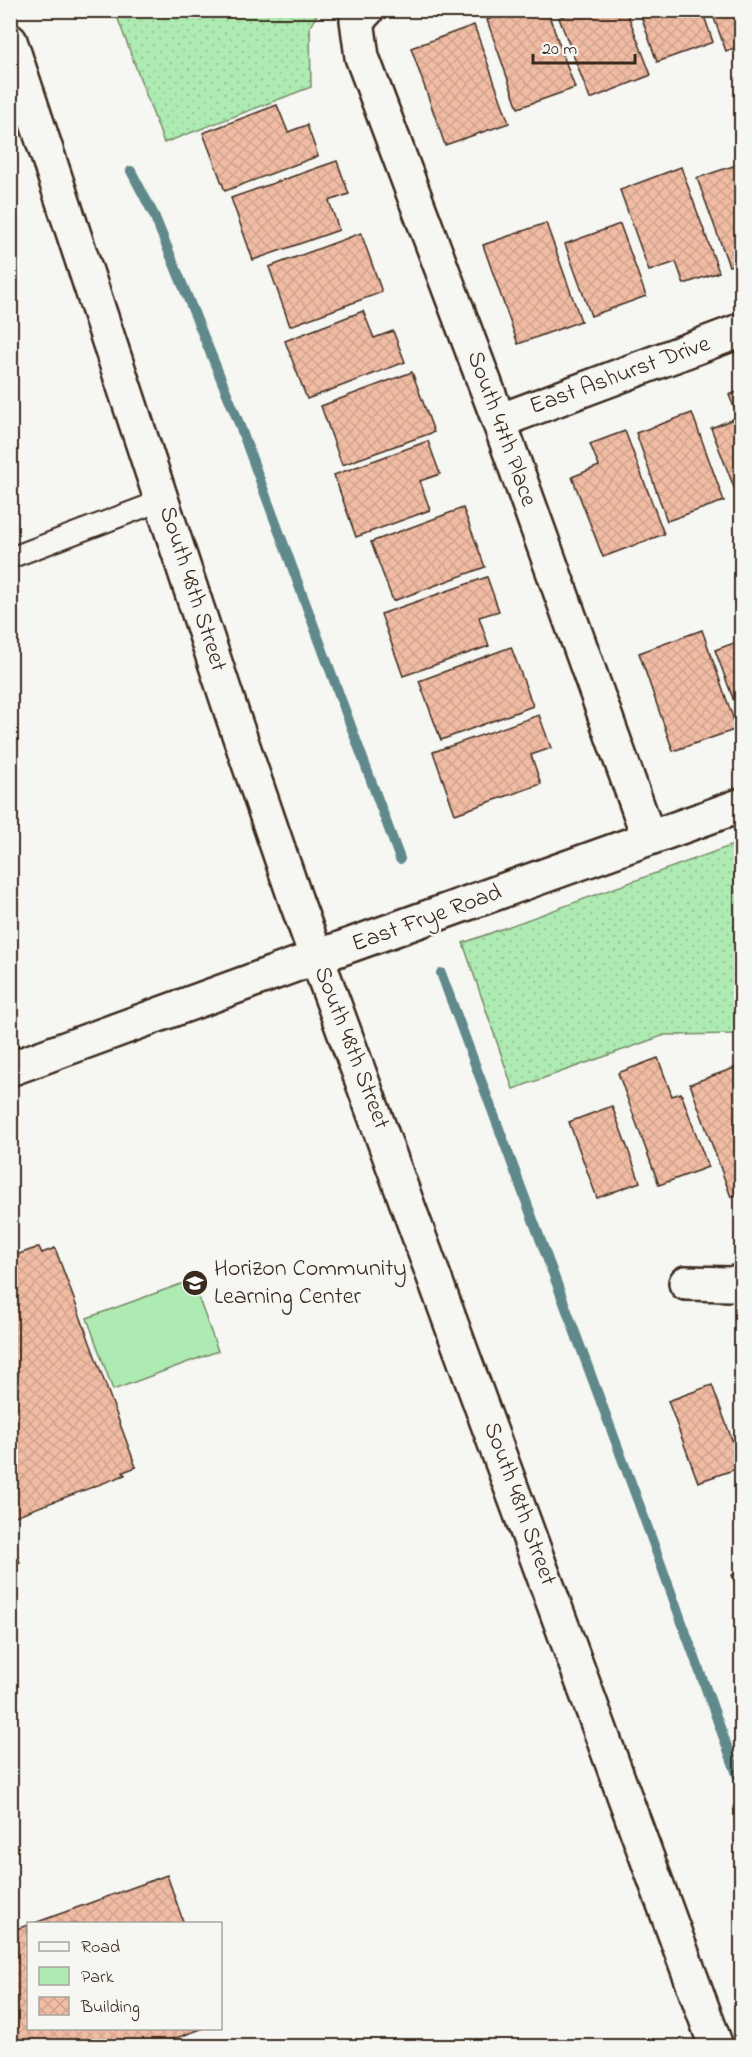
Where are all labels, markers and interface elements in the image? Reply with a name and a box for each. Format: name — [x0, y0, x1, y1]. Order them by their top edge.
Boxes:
scale bar — [533, 27, 635, 65]
text: 20 m — [542, 37, 577, 63]
street label: East Ashurst Drive — [525, 327, 715, 425]
street label: South 47th Place — [457, 346, 545, 512]
street label: South 48th Street — [149, 502, 235, 676]
street label: East Frye Road — [347, 876, 508, 963]
street label: South 48th Street — [304, 962, 398, 1134]
place label: Horizon Community Learning Center — [214, 1252, 407, 1315]
school or university icon: Horizon Community Learning Center — [180, 1268, 210, 1298]
street label: South 48th Street — [473, 1417, 565, 1591]
legend — [27, 1922, 222, 2030]
text: Road — [81, 1935, 120, 1961]
text: Park — [81, 1965, 114, 1991]
text: Building — [80, 1995, 140, 2022]

